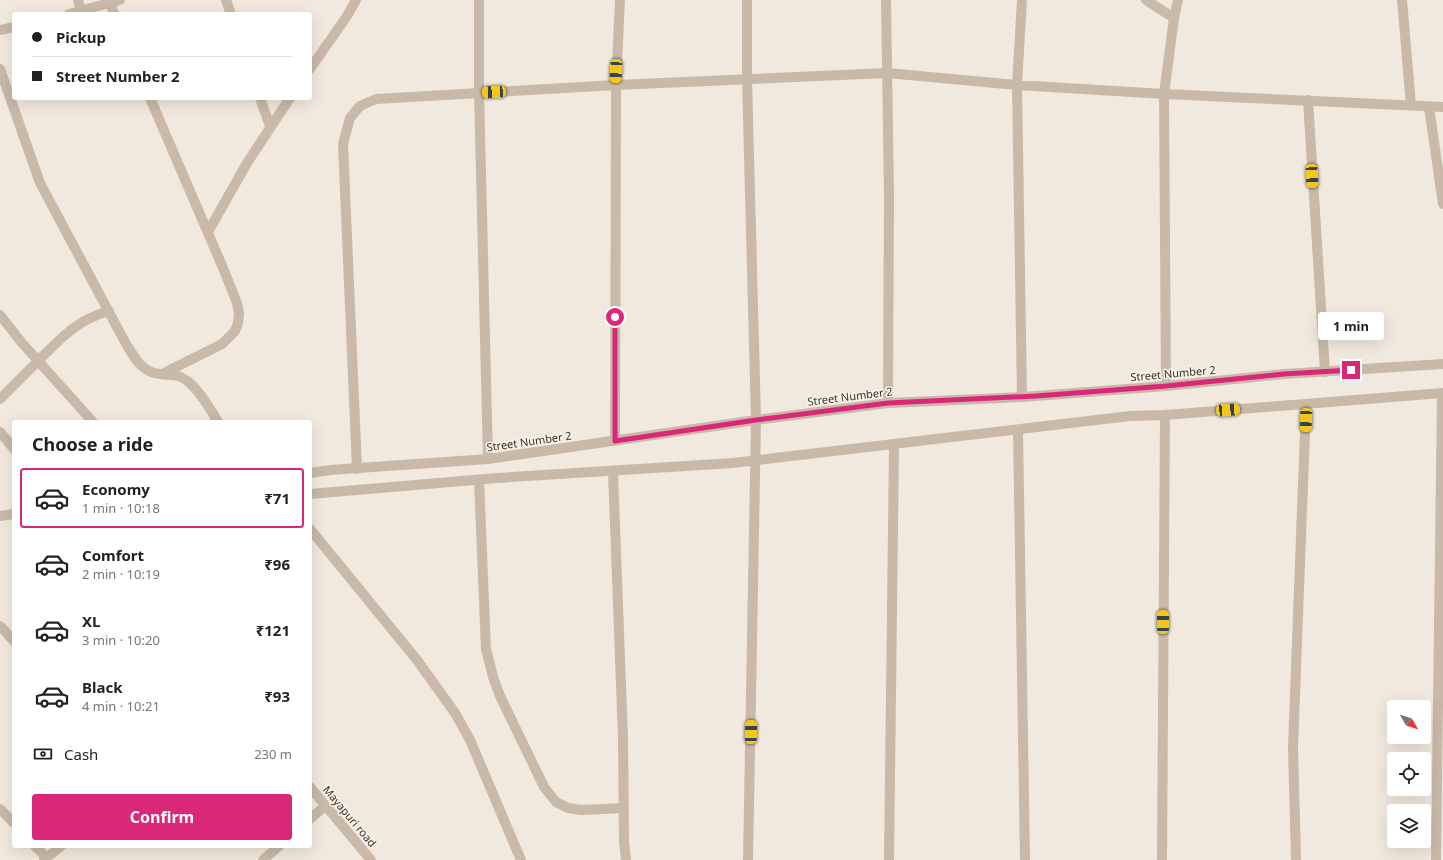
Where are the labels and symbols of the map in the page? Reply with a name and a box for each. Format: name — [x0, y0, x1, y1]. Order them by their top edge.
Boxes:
car — [609, 59, 623, 83]
car — [482, 85, 506, 99]
car — [1305, 164, 1319, 188]
route start — [606, 308, 624, 326]
callout: 1 min — [1318, 312, 1384, 340]
route end — [1342, 361, 1360, 379]
street label: Street Number 2 — [1130, 362, 1216, 384]
street label: Street Number 2 — [807, 383, 893, 409]
car — [1216, 403, 1240, 417]
car — [1300, 408, 1312, 432]
street label: Street Number 2 — [486, 428, 572, 454]
car — [1157, 610, 1169, 634]
north arrow — [1387, 700, 1431, 744]
car — [745, 720, 757, 744]
street label: Mayapuri road — [320, 782, 380, 850]

